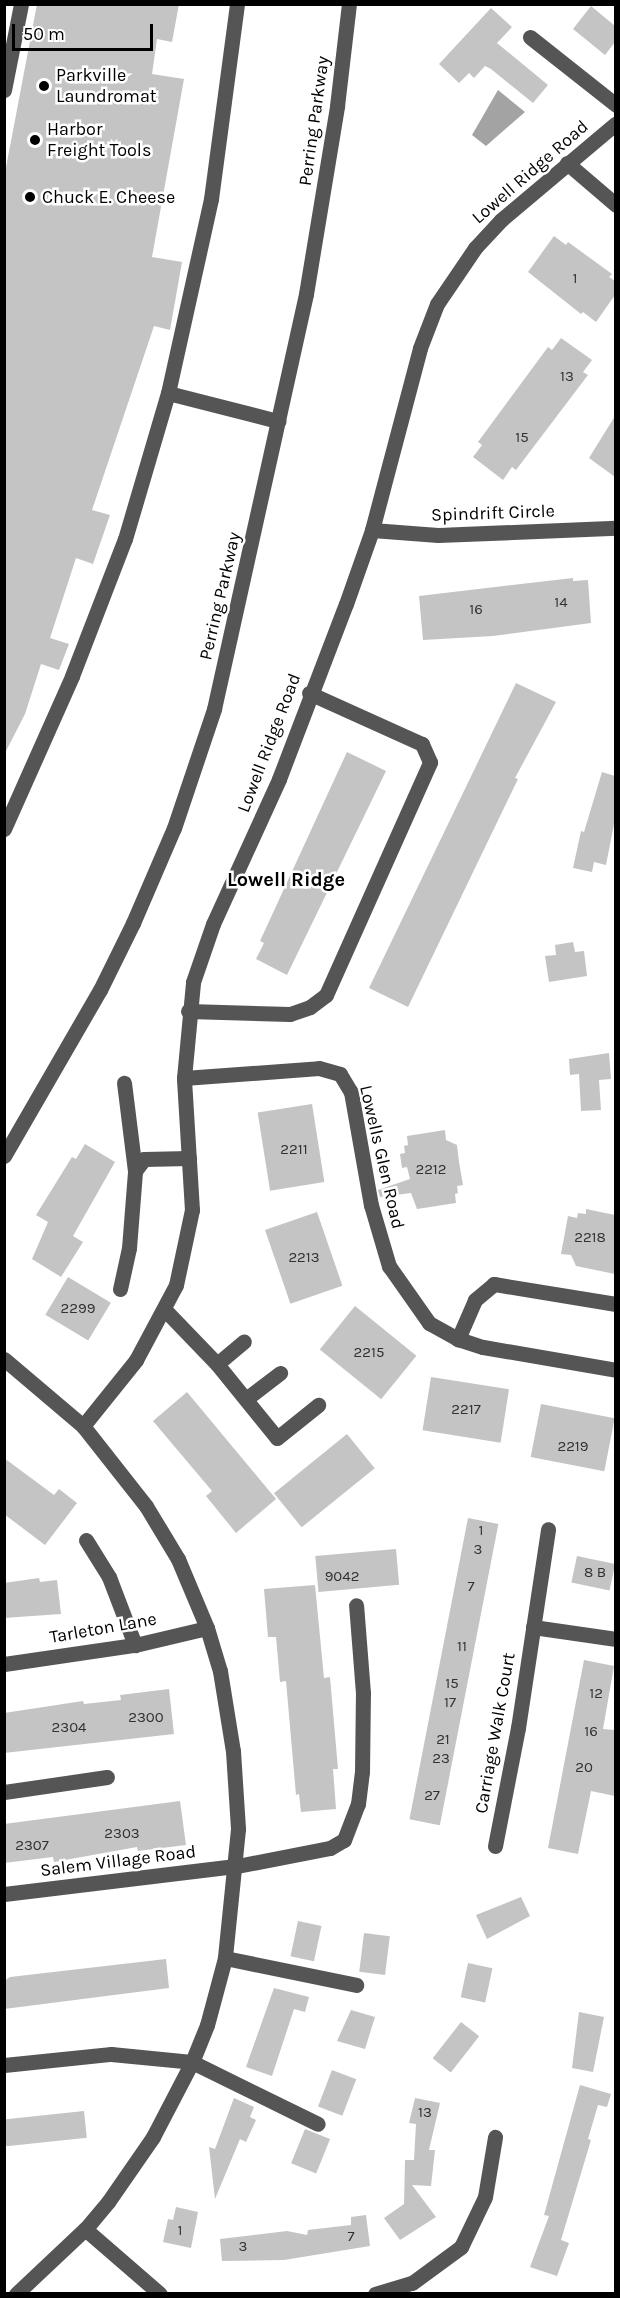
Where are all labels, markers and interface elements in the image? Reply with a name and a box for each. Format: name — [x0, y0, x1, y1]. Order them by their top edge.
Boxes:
scale bar — [15, 12, 156, 50]
text: 50 m — [23, 23, 65, 45]
street label: Perring Parkway — [294, 55, 334, 187]
place label: Parkville Laundromat — [56, 65, 157, 107]
marker: Parkville Laundromat — [37, 79, 51, 93]
street label: Lowell Ridge Road — [467, 116, 593, 228]
place label: Harbor Freight Tools — [47, 119, 151, 162]
marker: Harbor Freight Tools — [28, 133, 42, 147]
place label: Chuck E. Cheese — [42, 186, 175, 208]
marker: Chuck E. Cheese — [23, 190, 37, 204]
house number: 1 — [573, 270, 577, 288]
house number: 13 — [560, 368, 574, 386]
house number: 15 — [515, 429, 529, 447]
street label: Spindrift Circle — [431, 500, 555, 526]
street label: Perring Parkway — [195, 530, 245, 662]
house number: 14 — [554, 594, 568, 612]
house number: 16 — [469, 601, 483, 619]
street label: Lowell Ridge Road — [233, 670, 305, 816]
district label: Lowell Ridge — [227, 867, 345, 891]
street label: Lowells Glen Road — [355, 1083, 409, 1231]
house number: 2211 — [280, 1141, 308, 1159]
house number: 2212 — [415, 1161, 447, 1179]
house number: 2218 — [574, 1229, 606, 1247]
house number: 2213 — [288, 1249, 320, 1267]
house number: 2299 — [61, 1300, 95, 1318]
house number: 2215 — [354, 1344, 384, 1362]
house number: 2217 — [451, 1401, 481, 1419]
house number: 2219 — [557, 1438, 589, 1456]
house number: 1 — [479, 1522, 483, 1540]
house number: 3 — [474, 1541, 482, 1559]
house number: 8 B — [584, 1564, 606, 1582]
house number: 9042 — [325, 1568, 359, 1586]
house number: 7 — [467, 1578, 475, 1596]
street label: Tarleton Lane — [48, 1608, 158, 1648]
house number: 11 — [457, 1638, 467, 1656]
street label: Carriage Walk Court — [470, 1651, 520, 1815]
house number: 15 — [445, 1675, 459, 1693]
house number: 12 — [589, 1685, 603, 1703]
house number: 17 — [444, 1694, 456, 1712]
house number: 2300 — [128, 1709, 164, 1727]
house number: 2304 — [52, 1719, 86, 1737]
house number: 16 — [584, 1723, 598, 1741]
house number: 21 — [436, 1731, 450, 1749]
house number: 23 — [432, 1750, 450, 1768]
house number: 20 — [575, 1759, 593, 1777]
house number: 27 — [424, 1787, 440, 1805]
house number: 2303 — [104, 1825, 140, 1843]
house number: 2307 — [15, 1837, 49, 1855]
street label: Salem Village Road — [39, 1841, 197, 1881]
house number: 13 — [418, 2104, 432, 2122]
house number: 1 — [178, 2222, 182, 2240]
house number: 7 — [347, 2228, 355, 2246]
house number: 3 — [239, 2238, 247, 2256]

